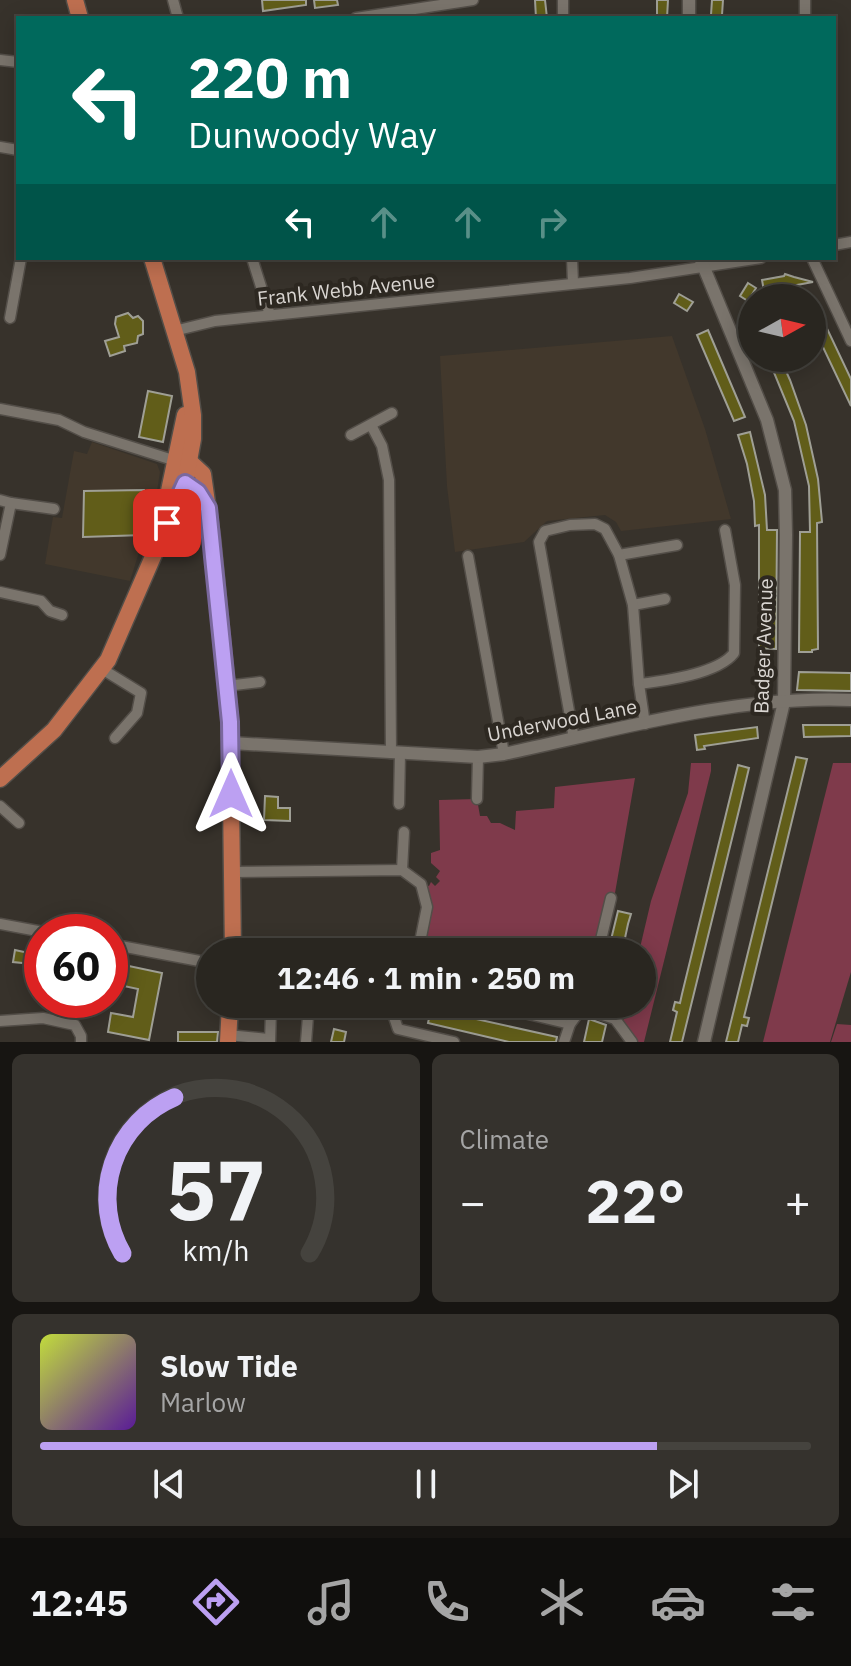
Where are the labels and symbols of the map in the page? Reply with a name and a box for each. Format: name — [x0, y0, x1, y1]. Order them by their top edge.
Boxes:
street label: Frank Webb Avenue — [256, 266, 436, 312]
north arrow — [738, 284, 826, 372]
pin — [133, 489, 201, 557]
street label: Badger Avenue — [747, 578, 779, 714]
street label: Underwood Lane — [485, 692, 639, 748]
position arrow — [189, 752, 273, 836]
speed limit sign: 60 — [24, 914, 128, 1018]

